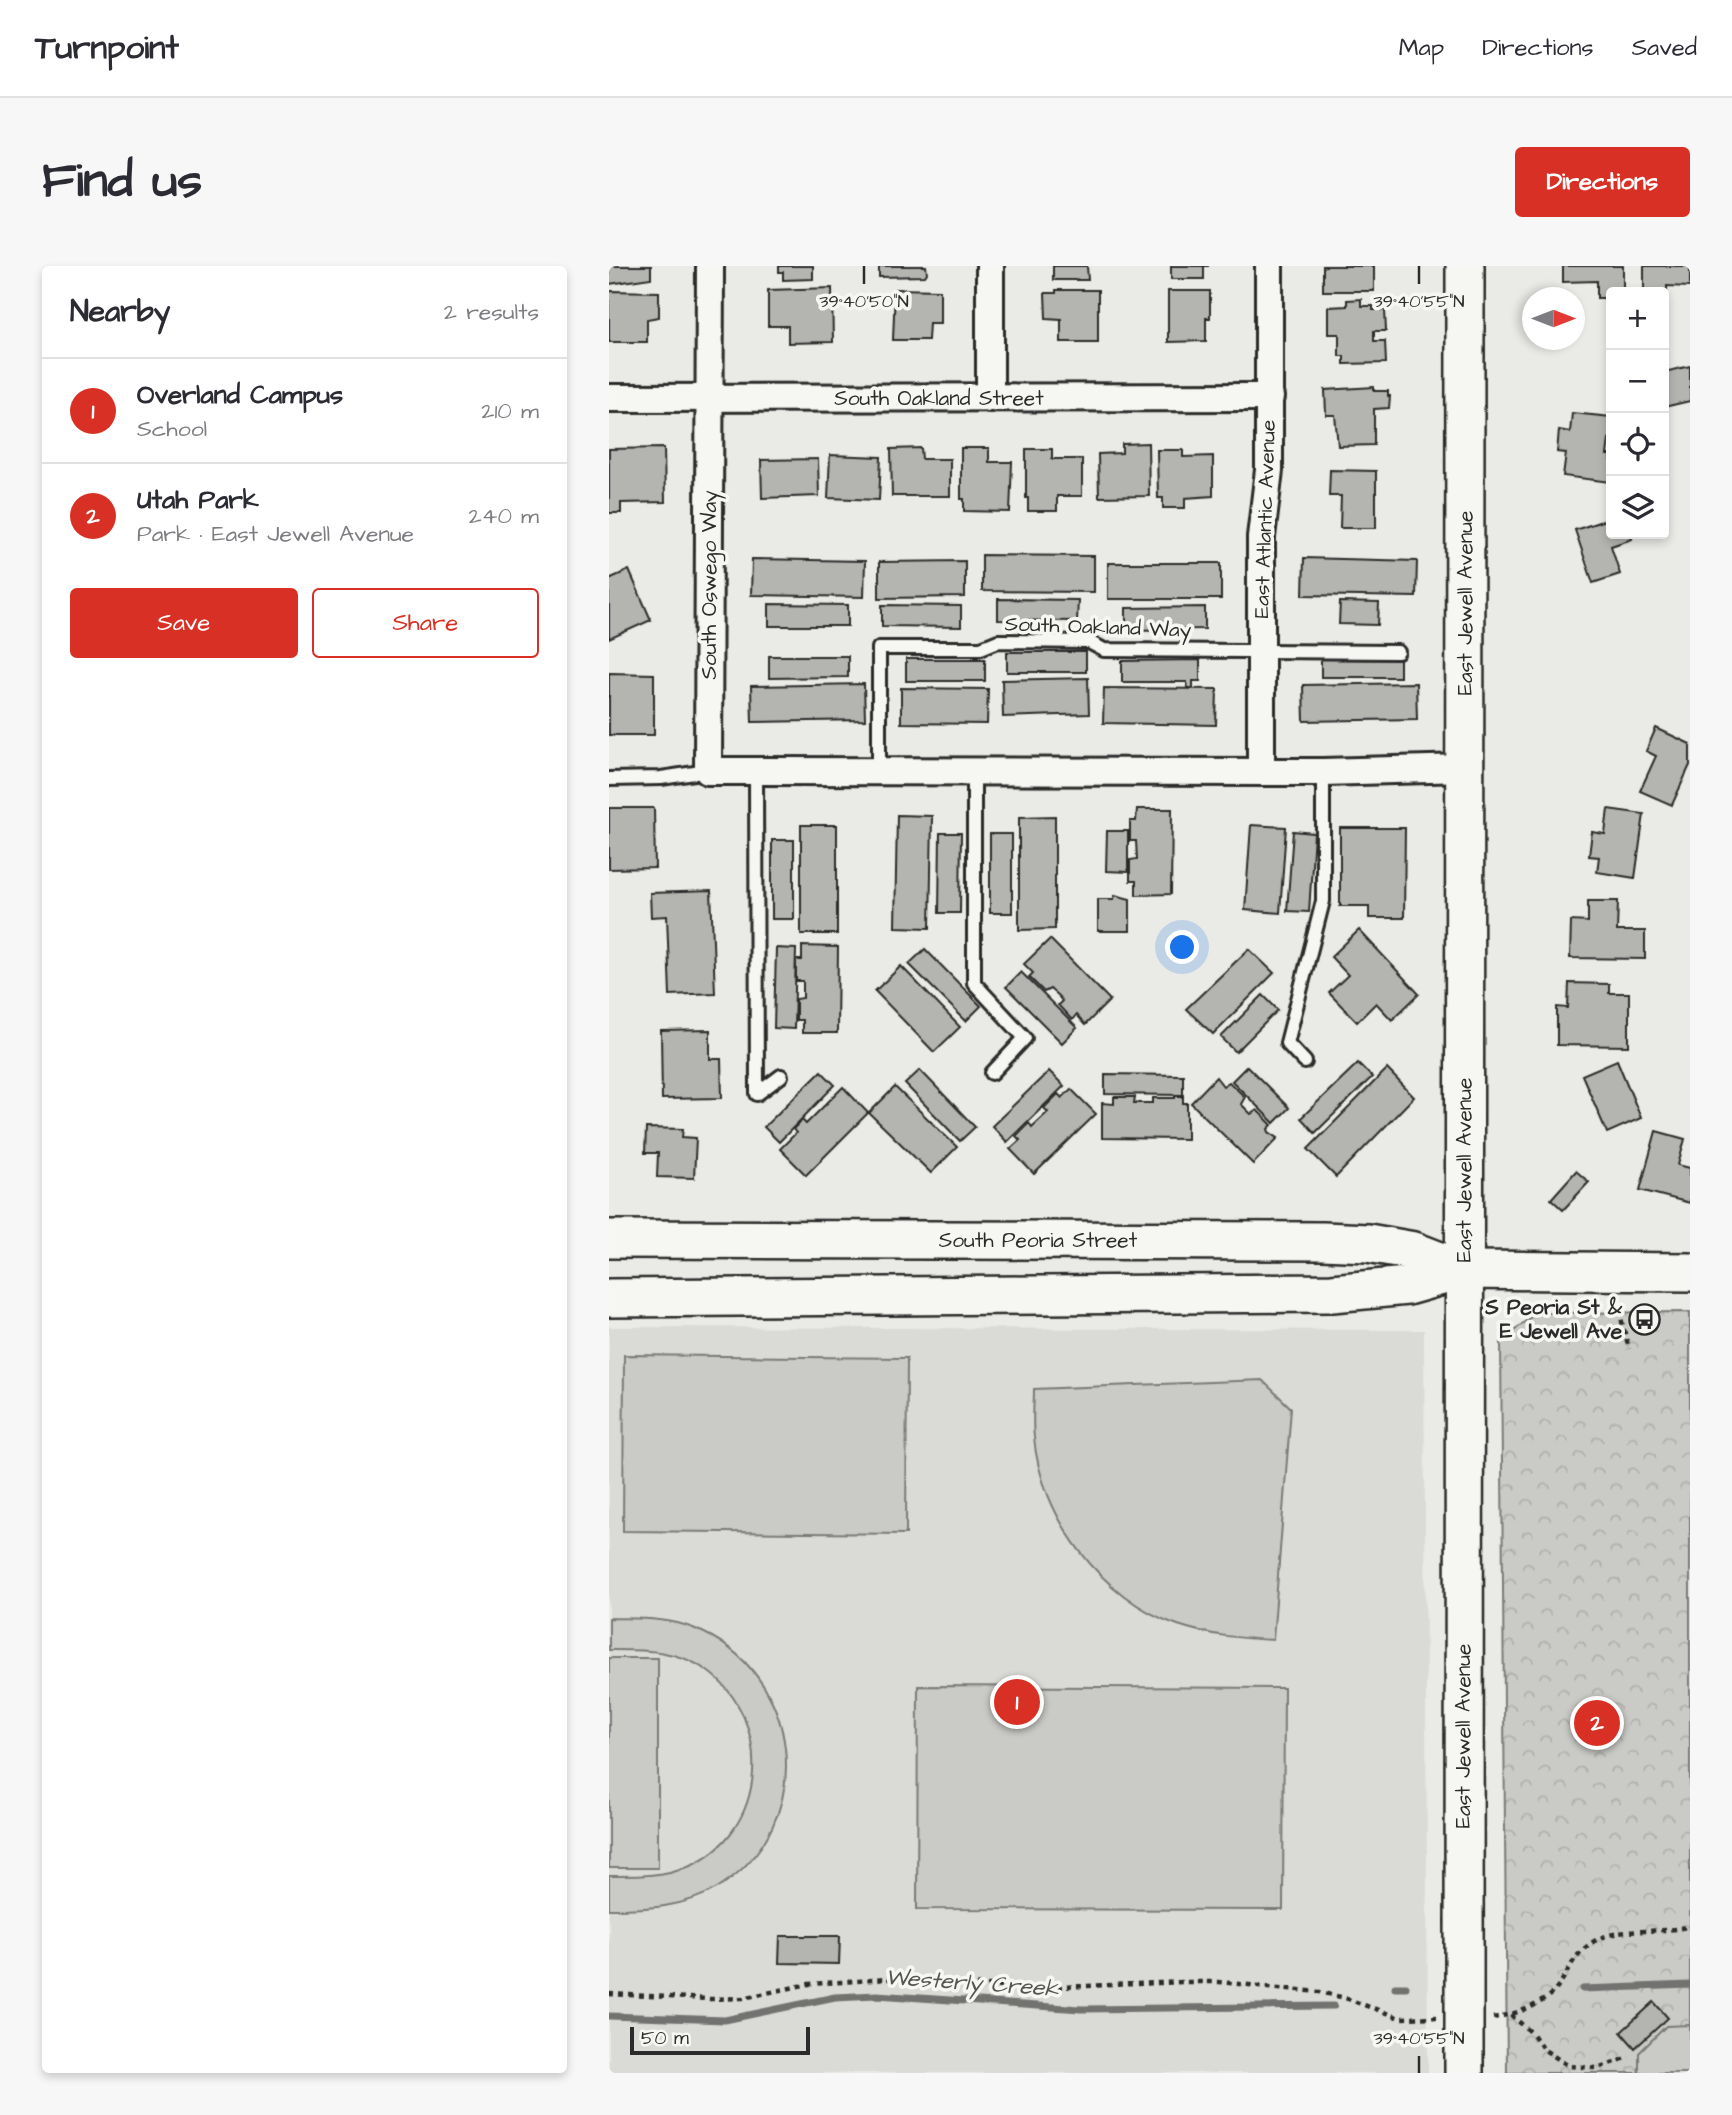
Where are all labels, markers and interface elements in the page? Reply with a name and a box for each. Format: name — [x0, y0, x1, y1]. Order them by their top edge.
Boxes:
text: Turnpoint — [35, 25, 179, 71]
text: Map — [1399, 31, 1444, 65]
text: Directions — [1482, 31, 1594, 65]
text: Saved — [1632, 31, 1697, 65]
button: Directions — [1515, 147, 1690, 217]
text: Find us — [42, 148, 202, 216]
north arrow — [1522, 287, 1585, 350]
map controls — [1606, 287, 1669, 539]
button: + — [1606, 287, 1669, 350]
text: 39°40'50"N — [819, 289, 909, 314]
text: 39°40'55"N — [1374, 289, 1464, 314]
text: Nearby — [70, 291, 170, 333]
text: 2 results — [444, 296, 539, 328]
button: − — [1606, 350, 1669, 413]
text: Overland Campus — [137, 377, 343, 413]
street label: South Oakland Street — [834, 384, 1044, 413]
text: 1 — [92, 395, 94, 427]
text: 210 m — [481, 395, 539, 427]
text: School — [137, 413, 207, 445]
button: locate — [1606, 413, 1669, 476]
street label: East Atlantic Avenue — [1247, 419, 1283, 619]
button: layers — [1606, 476, 1669, 539]
text: Utah Park — [137, 482, 259, 518]
street label: South Oswego Way — [695, 490, 726, 680]
text: 2 — [86, 500, 100, 532]
text: 240 m — [469, 500, 539, 532]
street label: East Jewell Avenue — [1451, 511, 1480, 695]
text: Park · East Jewell Avenue — [137, 518, 414, 550]
button: Save — [70, 588, 298, 658]
button: Share — [312, 588, 539, 658]
street label: South Oakland Way — [1004, 609, 1192, 647]
your location — [1165, 930, 1199, 964]
street label: East Jewell Avenue — [1450, 1078, 1479, 1262]
street label: South Peoria Street — [939, 1226, 1138, 1255]
place label: S Peoria St & E Jewell Ave — [1484, 1293, 1623, 1346]
bus stop icon: S Peoria St & E Jewell Ave — [1628, 1302, 1662, 1336]
street label: East Jewell Avenue — [1449, 1644, 1478, 1828]
pin: 1 — [994, 1676, 1040, 1728]
pin: 2 — [1574, 1697, 1620, 1749]
water label: Westerly Creek — [884, 1961, 1061, 2006]
scale bar — [630, 2024, 810, 2056]
text: 50 m — [641, 2025, 689, 2052]
text: 39°40'55"N — [1374, 2026, 1464, 2051]

